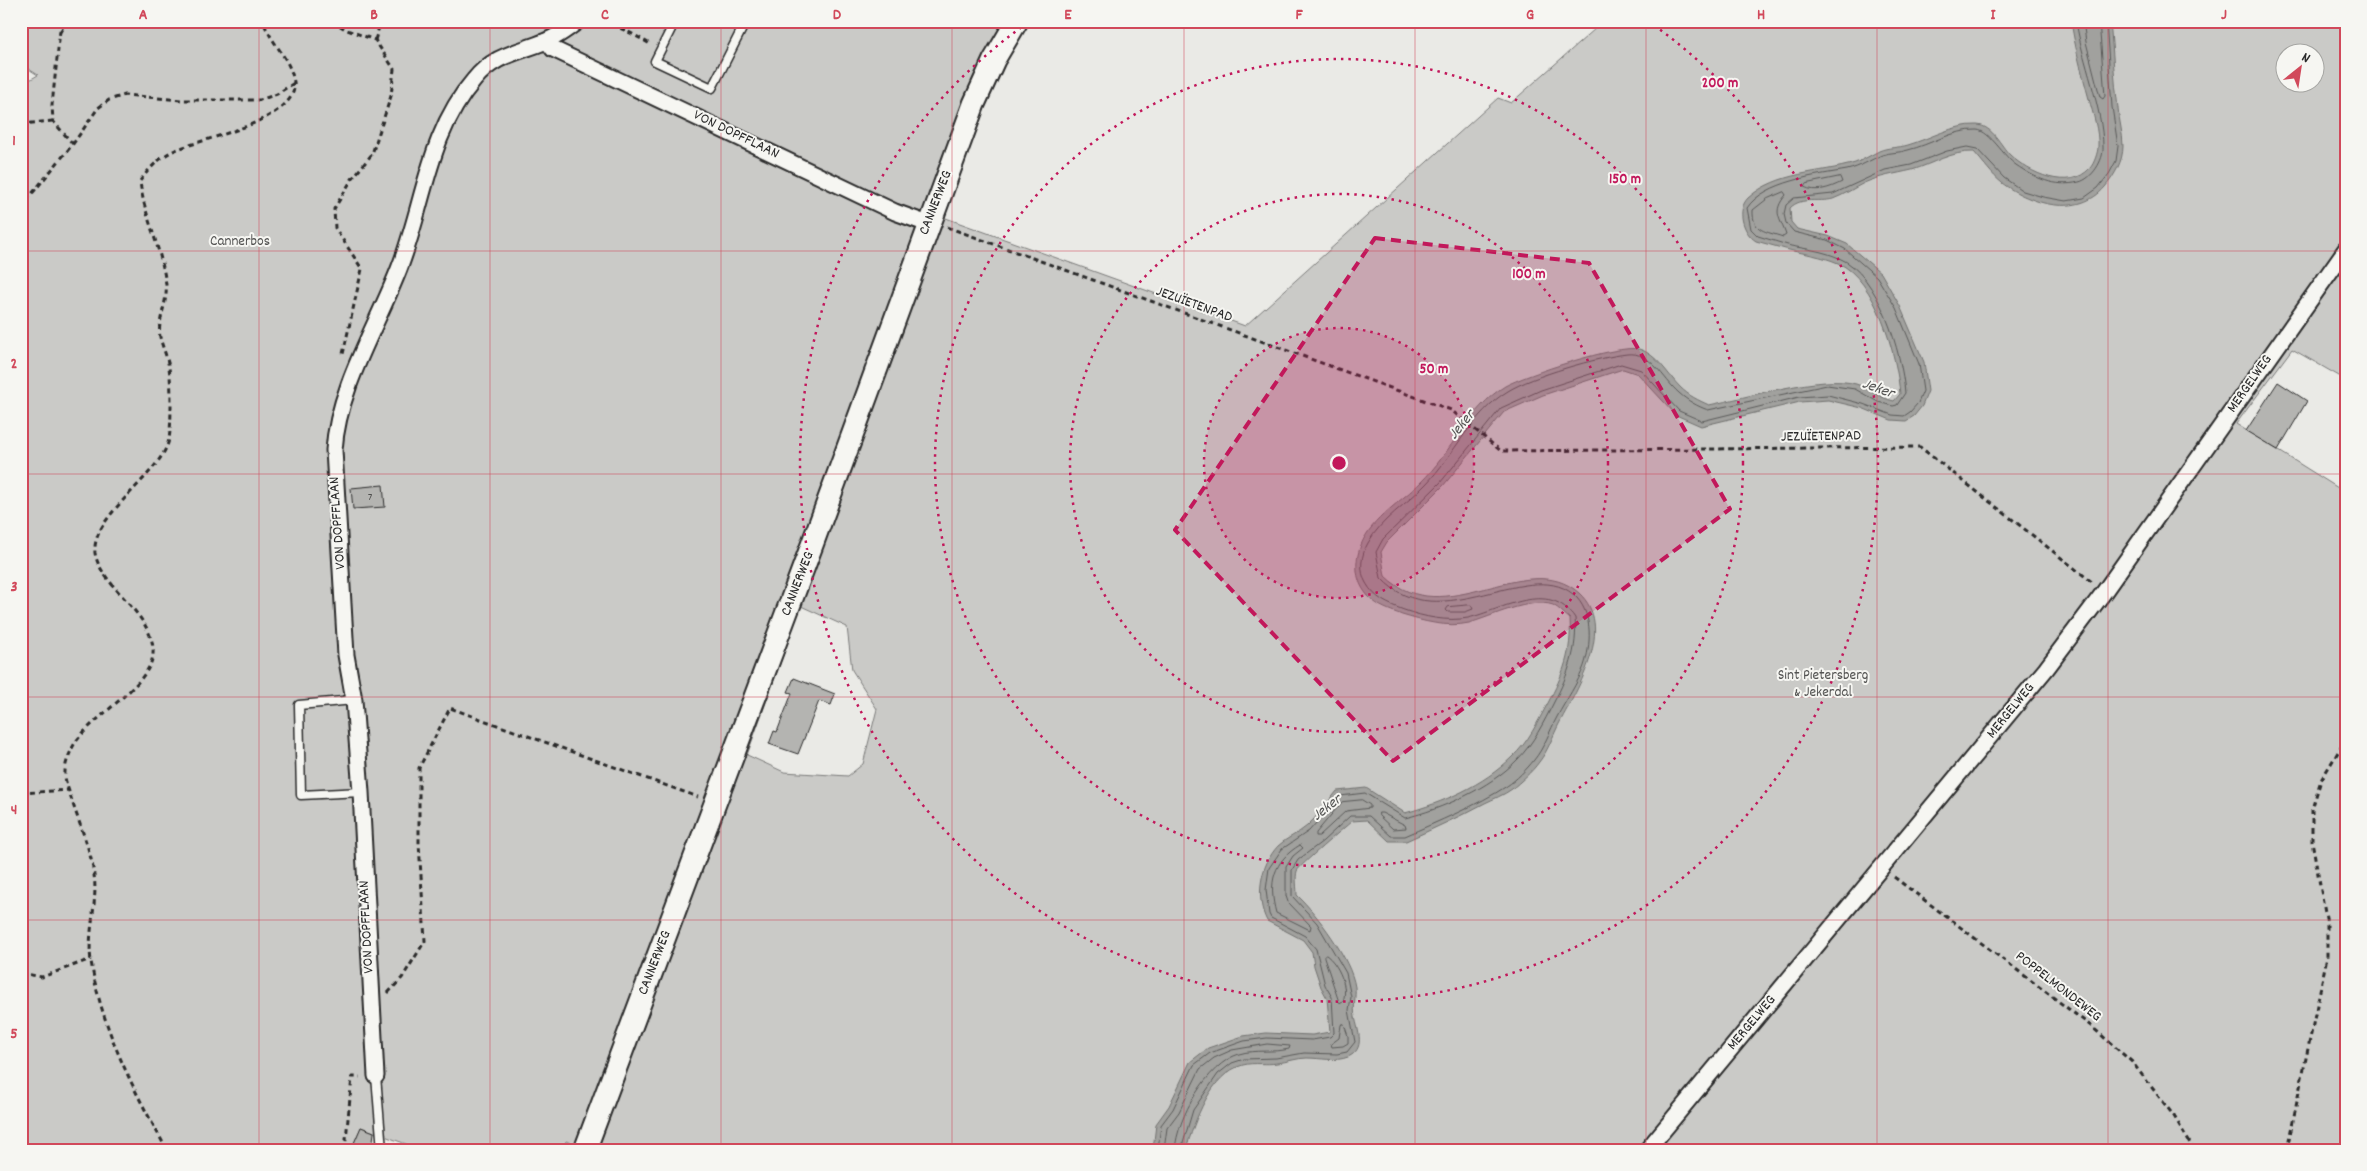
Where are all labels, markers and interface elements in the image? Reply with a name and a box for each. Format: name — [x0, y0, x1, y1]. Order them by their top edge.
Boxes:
text: A — [139, 4, 148, 27]
text: B — [370, 4, 378, 27]
text: C — [601, 4, 609, 27]
text: D — [833, 4, 842, 27]
text: E — [1064, 4, 1072, 27]
text: F — [1295, 4, 1303, 27]
text: G — [1526, 4, 1534, 27]
text: H — [1757, 4, 1765, 27]
text: I — [1991, 4, 1997, 27]
text: J — [2221, 4, 2227, 27]
north arrow — [2274, 42, 2324, 92]
text: N — [2298, 48, 2314, 69]
text: 200 m — [1702, 73, 1738, 95]
street label: VON DOPFFLAAN — [689, 105, 783, 165]
text: 1 — [12, 130, 16, 153]
street label: CANNERWEG — [914, 168, 958, 238]
text: 150 m — [1609, 169, 1641, 191]
park label: Cannerbos — [210, 231, 270, 253]
text: 100 m — [1512, 264, 1546, 286]
street label: JEZUÏETENPAD — [1153, 281, 1236, 329]
street label: MERGELWEG — [2222, 350, 2278, 418]
text: 2 — [11, 353, 18, 376]
text: 50 m — [1420, 359, 1448, 381]
water label: Jeker — [1859, 373, 1899, 406]
water label: Jeker — [1443, 404, 1482, 445]
street label: JEZUÏETENPAD — [1781, 425, 1861, 449]
centre of rings — [1330, 454, 1348, 472]
street label: VON DOPFFLAAN — [324, 476, 352, 570]
house number: 7 — [368, 489, 373, 506]
street label: CANNERWEG — [776, 549, 820, 619]
text: 3 — [10, 576, 18, 599]
park label: Sint Pietersberg & Jekerdal — [1778, 665, 1868, 704]
street label: MERGELWEG — [1982, 678, 2040, 744]
water label: Jeker — [1307, 788, 1348, 827]
text: 4 — [11, 799, 17, 822]
street label: VON DOPFFLAAN — [354, 880, 380, 974]
street label: CANNERWEG — [633, 928, 677, 998]
street label: POPPELMONDEWEG — [2010, 946, 2106, 1028]
street label: MERGELWEG — [1722, 990, 1782, 1056]
text: 5 — [10, 1023, 18, 1046]

